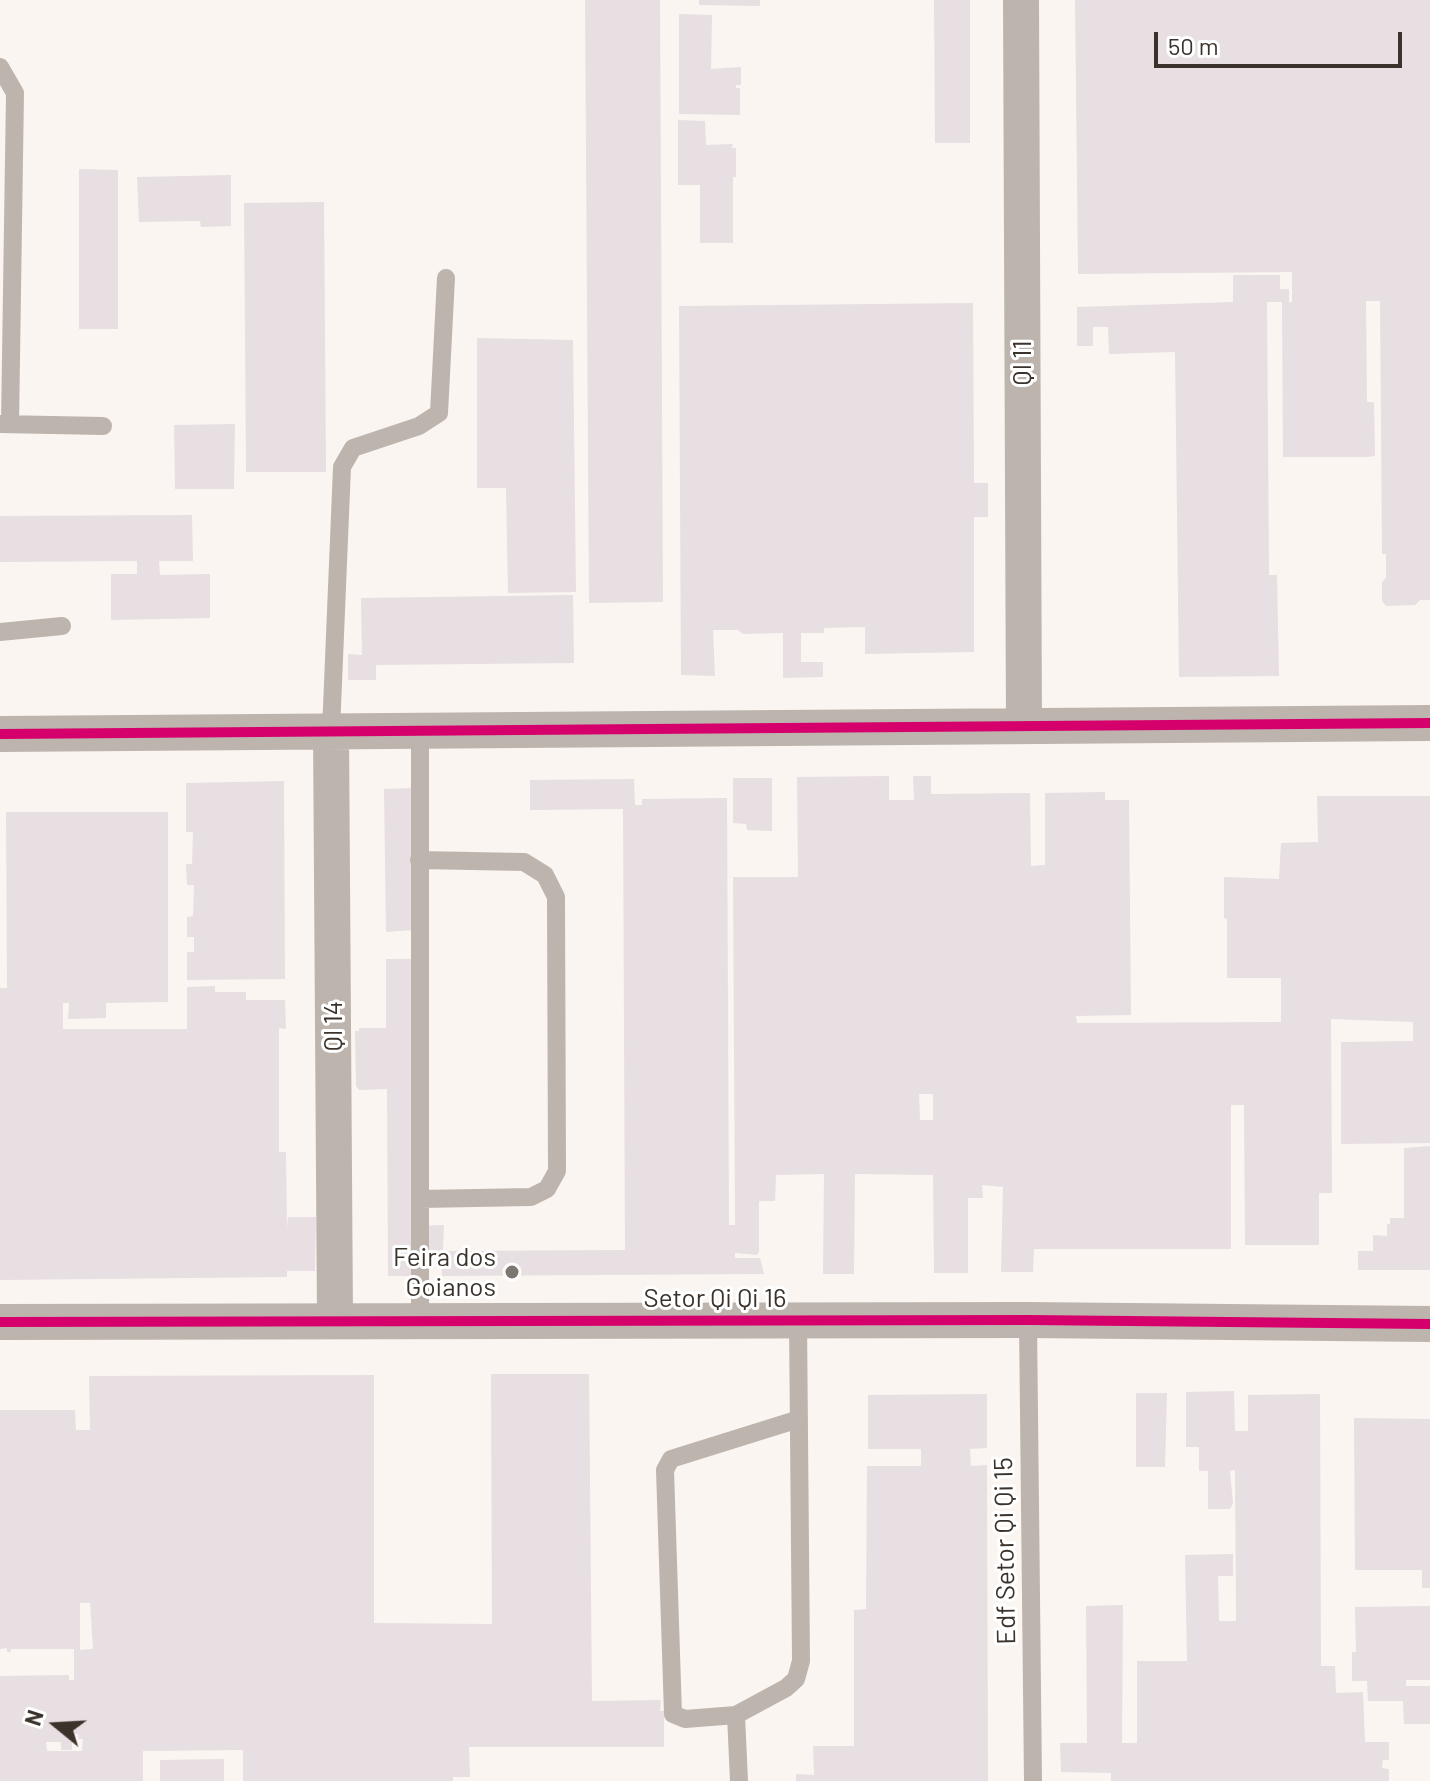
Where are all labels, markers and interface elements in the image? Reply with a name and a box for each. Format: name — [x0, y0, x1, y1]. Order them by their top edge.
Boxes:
scale bar — [1158, 16, 1406, 66]
text: 50 m — [1168, 31, 1219, 60]
street label: QI 11 — [1006, 340, 1038, 386]
street label: QI 14 — [317, 1001, 349, 1051]
place label: Feira dos Goianos — [393, 1241, 496, 1302]
marker: Feira dos Goianos — [503, 1263, 521, 1281]
street label: Setor Qi Qi 16 — [644, 1282, 786, 1314]
street label: Edf Setor Qi Qi 15 — [988, 1457, 1022, 1645]
north arrow — [16, 1685, 96, 1765]
text: N — [19, 1707, 48, 1729]

